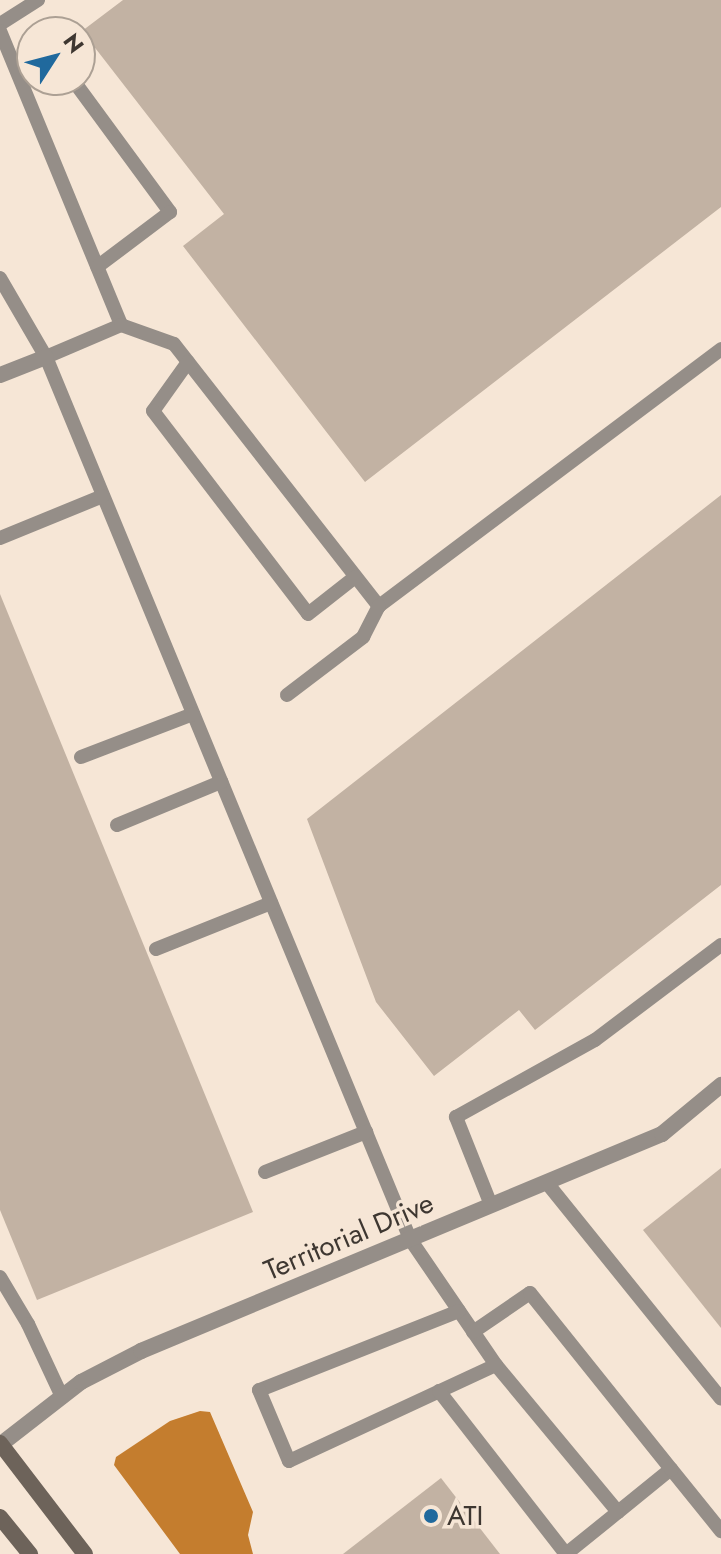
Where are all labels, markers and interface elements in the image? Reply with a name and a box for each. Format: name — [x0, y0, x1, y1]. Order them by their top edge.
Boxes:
north arrow — [16, 16, 96, 96]
text: N — [56, 27, 92, 60]
street label: Territorial Drive — [259, 1186, 439, 1288]
place label: ATI — [447, 1499, 483, 1533]
marker: ATI — [422, 1507, 440, 1525]

